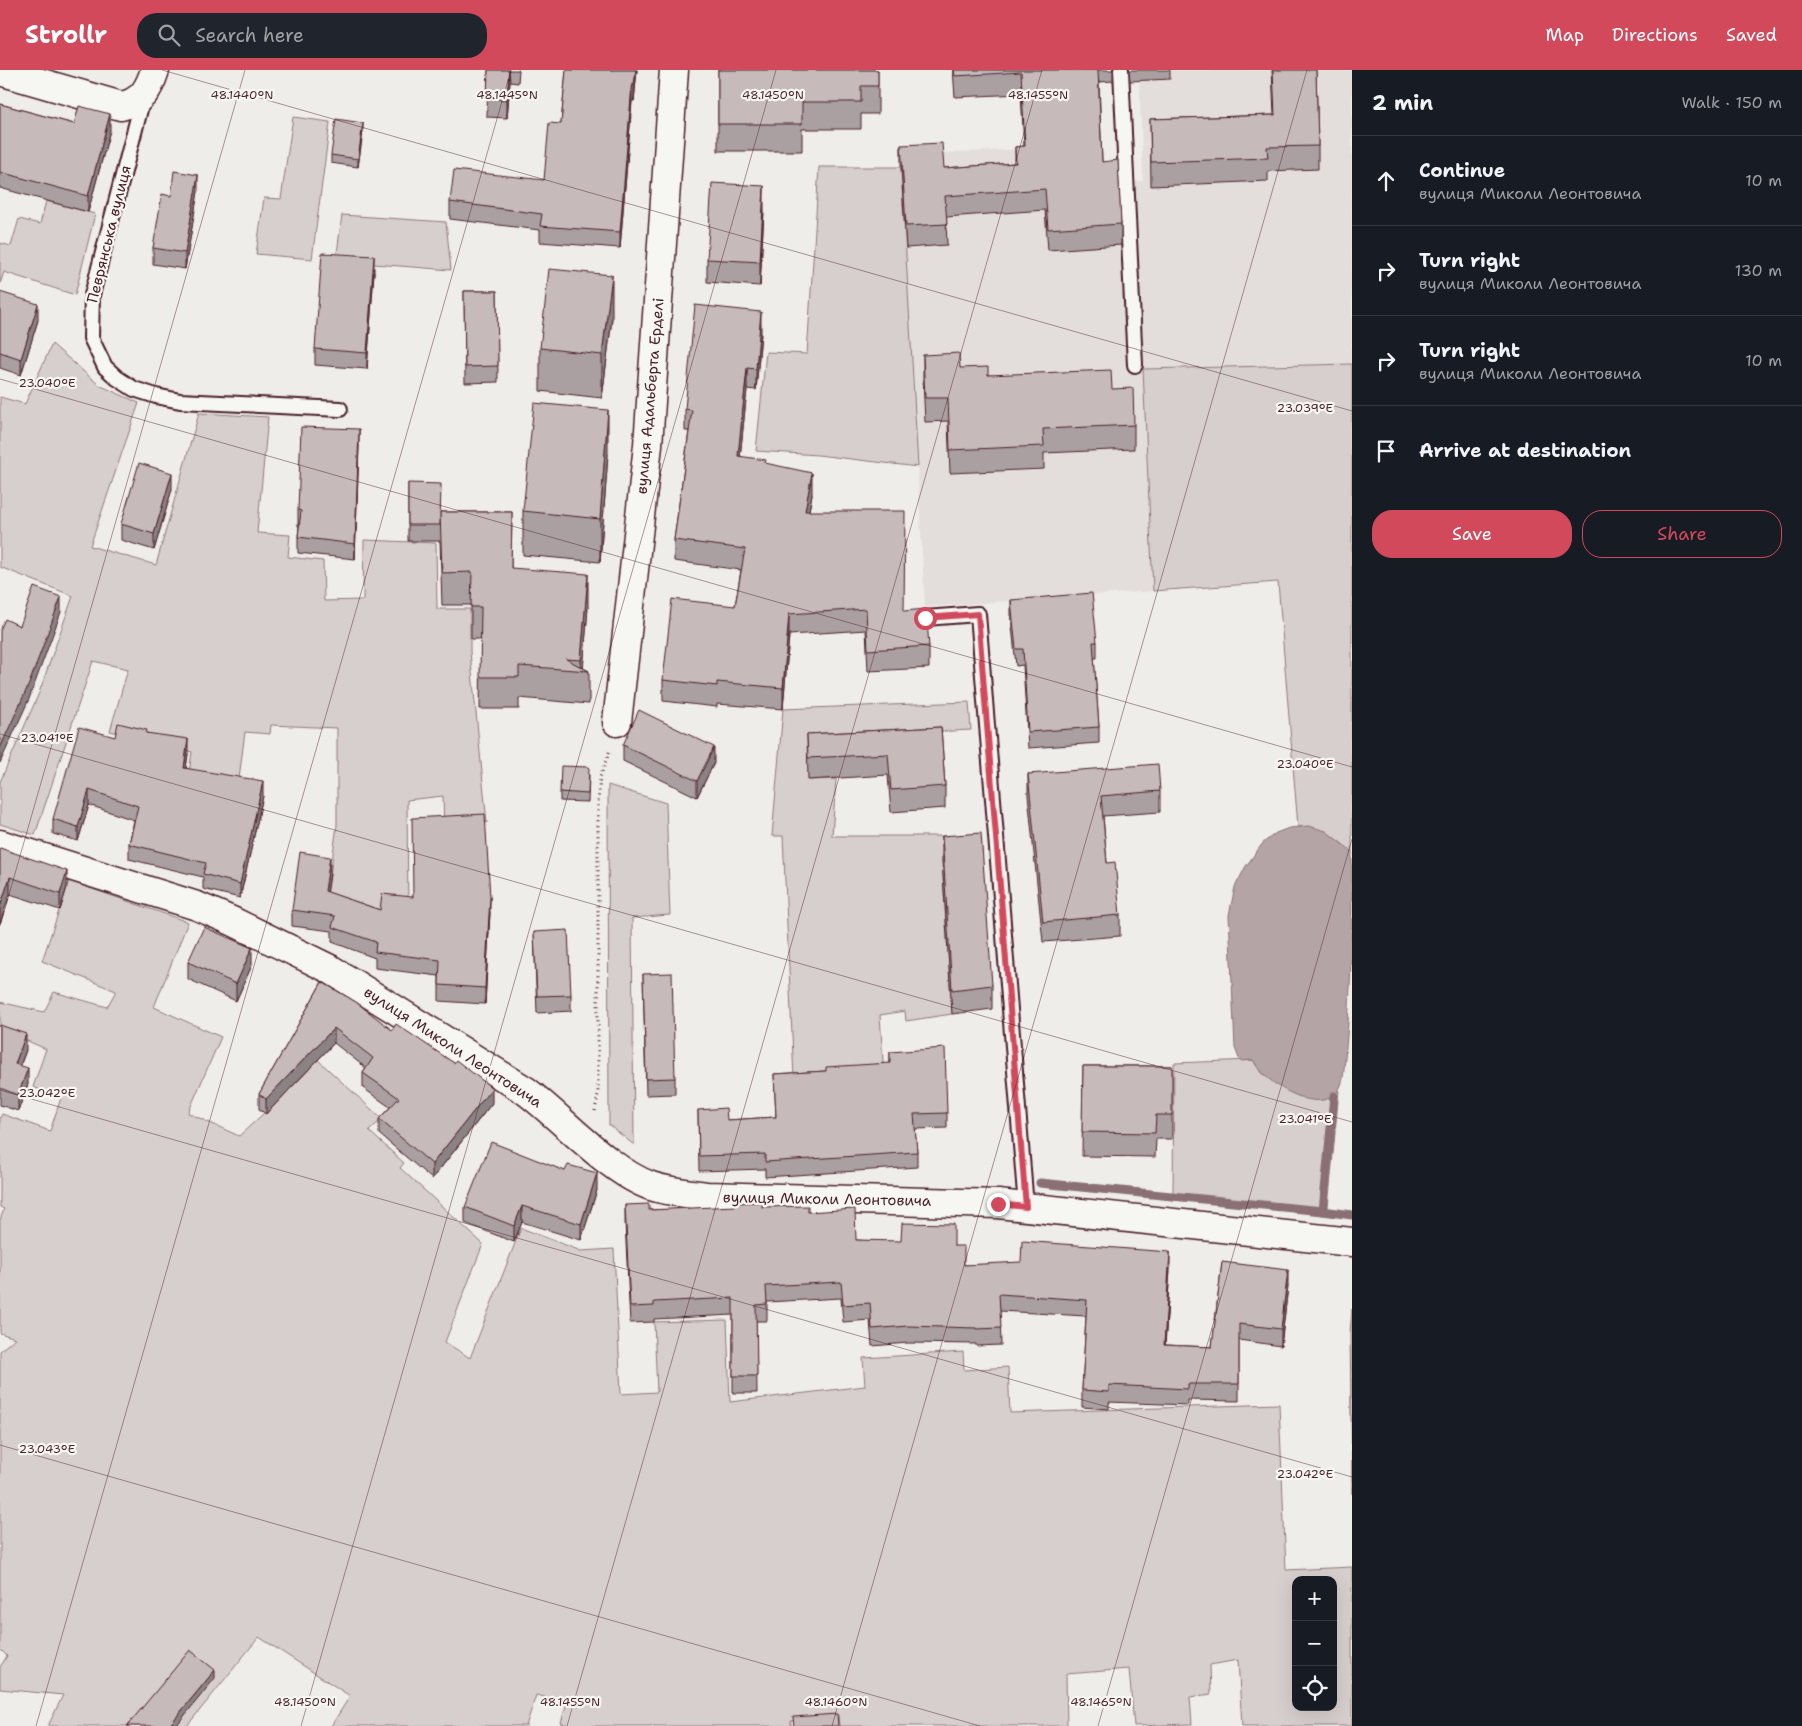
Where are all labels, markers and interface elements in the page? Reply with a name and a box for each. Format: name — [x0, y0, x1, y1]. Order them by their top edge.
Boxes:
search box — [137, 13, 487, 58]
text: Strollr — [25, 19, 107, 51]
icon: search — [155, 21, 183, 49]
text: Search here — [195, 23, 304, 48]
text: Map — [1546, 23, 1584, 47]
text: Directions — [1612, 23, 1698, 47]
text: Saved — [1726, 23, 1777, 47]
text: 48.1440°N — [211, 87, 273, 103]
text: 48.1445°N — [476, 87, 538, 103]
text: 48.1450°N — [742, 87, 804, 103]
text: 48.1455°N — [1008, 87, 1068, 103]
text: 2 min — [1372, 89, 1433, 117]
text: Walk · 150 m — [1681, 92, 1782, 113]
text: Continue — [1419, 158, 1505, 183]
street label: Певрянська вулиця — [82, 163, 136, 305]
icon: ahead — [1372, 167, 1400, 195]
text: 10 m — [1745, 170, 1782, 191]
text: вулиця Миколи Леонтовича — [1419, 183, 1641, 204]
text: Turn right — [1419, 248, 1520, 273]
icon: right — [1372, 257, 1400, 285]
text: 130 m — [1735, 260, 1782, 281]
text: вулиця Миколи Леонтовича — [1419, 273, 1641, 294]
street label: вулиця Адальберта Ерделі — [631, 297, 669, 495]
text: Turn right — [1419, 338, 1520, 363]
icon: right — [1372, 347, 1400, 375]
text: 10 m — [1745, 350, 1782, 371]
text: вулиця Миколи Леонтовича — [1419, 363, 1641, 384]
text: 23.040°E — [18, 375, 76, 391]
text: 23.039°E — [1277, 400, 1333, 416]
icon: arrive — [1372, 437, 1400, 465]
text: Arrive at destination — [1419, 438, 1631, 463]
button: Save — [1372, 510, 1572, 558]
button: Share — [1582, 510, 1782, 558]
route start — [914, 607, 937, 630]
text: 23.041°E — [20, 730, 74, 746]
text: 23.040°E — [1276, 756, 1334, 772]
street label: вулиця Миколи Леонтовича — [360, 982, 546, 1113]
text: 23.042°E — [19, 1085, 75, 1101]
text: 23.041°E — [1278, 1111, 1332, 1127]
street label: вулиця Миколи Леонтовича — [723, 1187, 932, 1211]
route end — [987, 1193, 1010, 1216]
text: 23.043°E — [19, 1441, 75, 1457]
text: 23.042°E — [1277, 1466, 1333, 1482]
map controls — [1292, 1576, 1337, 1711]
button: + — [1292, 1576, 1337, 1621]
button: − — [1292, 1621, 1337, 1666]
button: locate — [1292, 1666, 1337, 1711]
text: 48.1450°N — [274, 1694, 336, 1710]
text: 48.1455°N — [540, 1694, 600, 1710]
text: 48.1460°N — [805, 1694, 867, 1710]
text: 48.1465°N — [1070, 1694, 1132, 1710]

